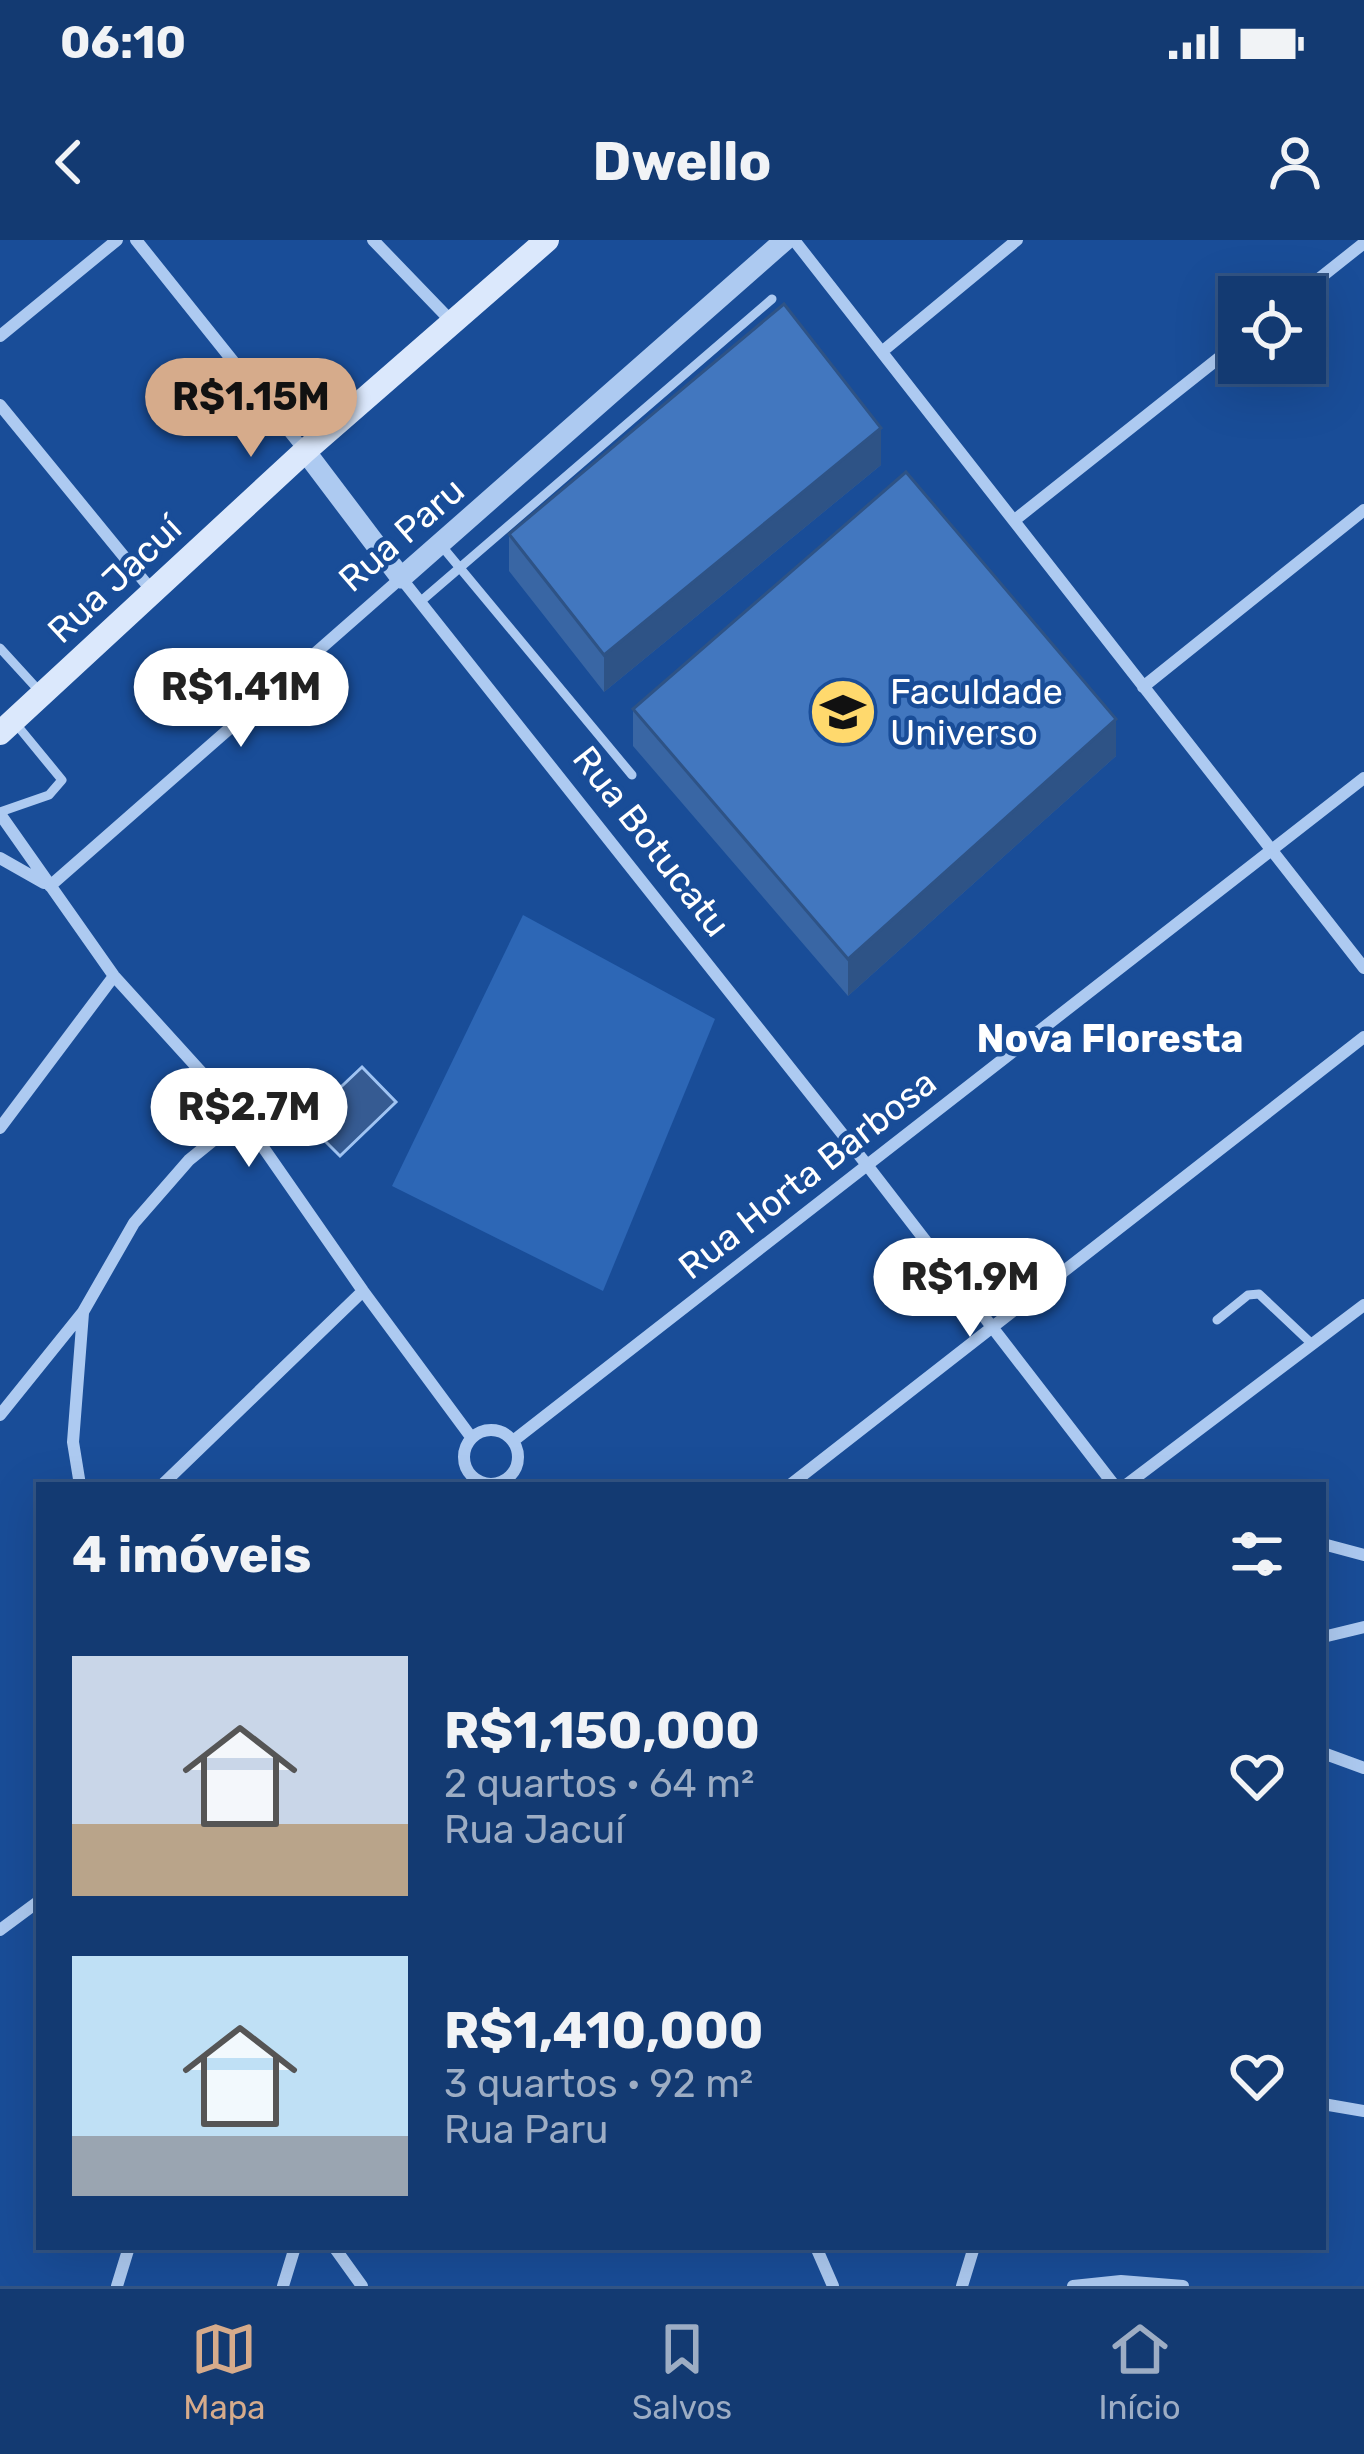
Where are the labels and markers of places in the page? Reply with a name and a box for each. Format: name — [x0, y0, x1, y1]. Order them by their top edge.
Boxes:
pin: R$1.15M — [140, 358, 362, 460]
pin: R$1.41M — [130, 648, 352, 750]
place label: Faculdade Universo — [890, 670, 1063, 754]
school or university icon: Faculdade Universo — [808, 677, 878, 747]
pin: R$2.7M — [151, 1068, 347, 1170]
pin: R$1.9M — [872, 1238, 1068, 1340]

